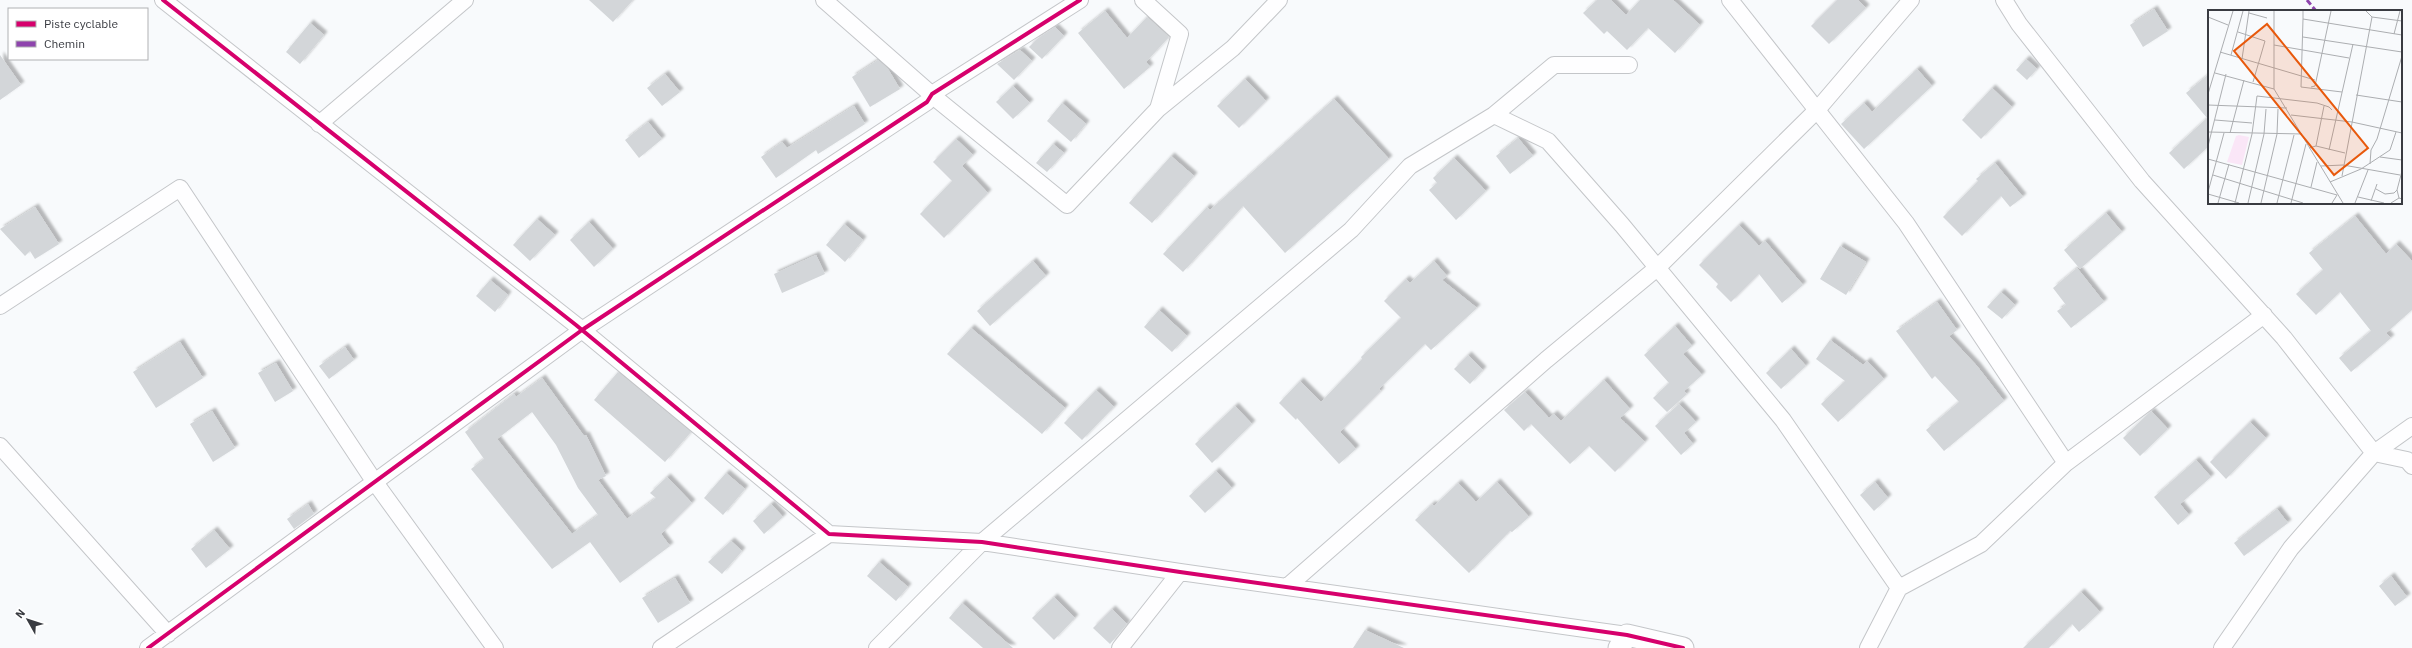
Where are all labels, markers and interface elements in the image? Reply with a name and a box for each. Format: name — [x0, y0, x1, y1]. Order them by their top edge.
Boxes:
legend — [8, 8, 148, 60]
inset map — [2208, 10, 2402, 204]
text: Piste cyclable — [44, 16, 119, 31]
text: Chemin — [44, 36, 85, 51]
north arrow — [8, 600, 48, 640]
text: N — [12, 606, 28, 621]

